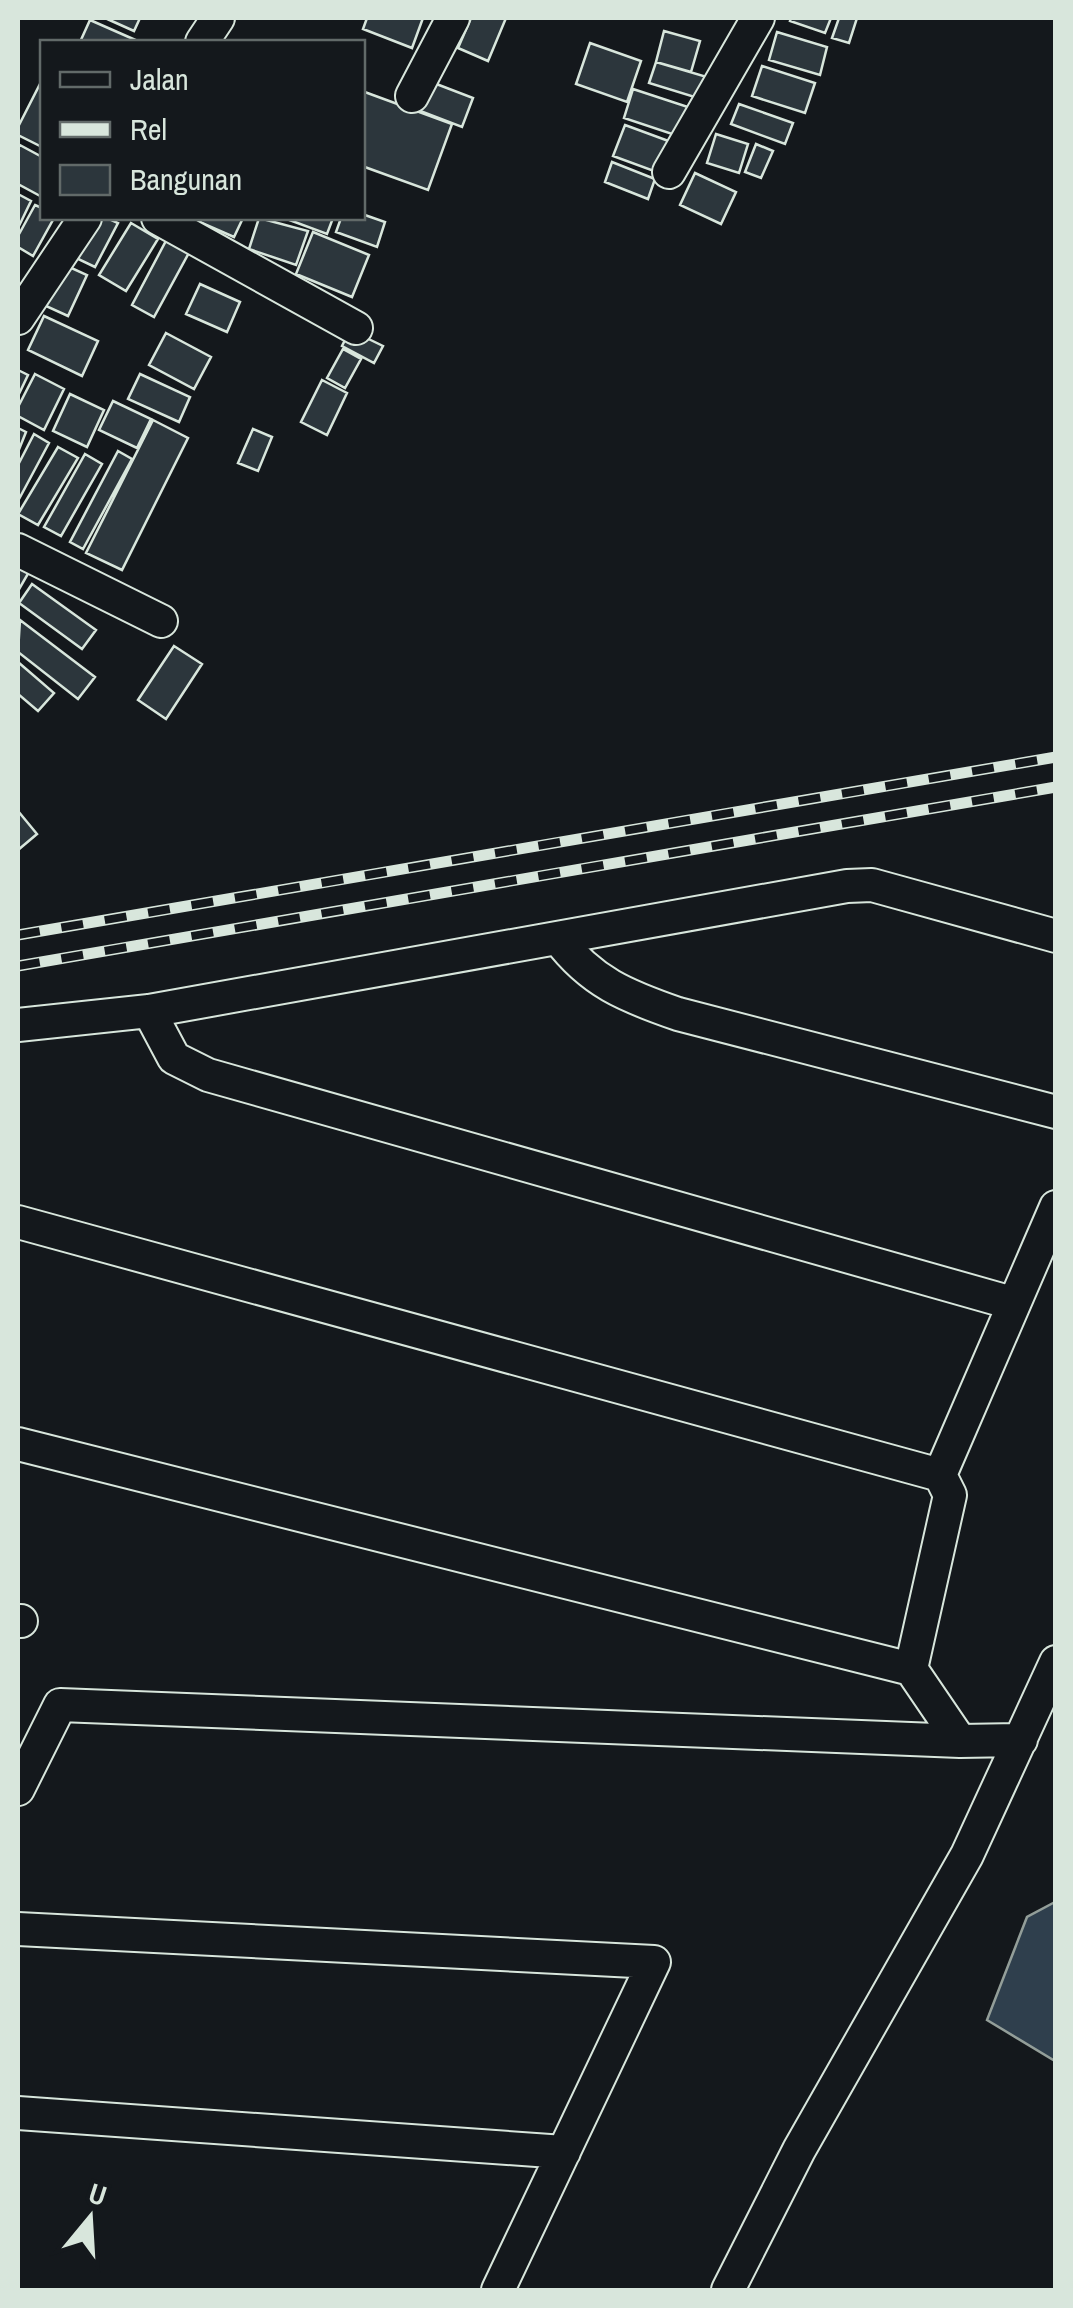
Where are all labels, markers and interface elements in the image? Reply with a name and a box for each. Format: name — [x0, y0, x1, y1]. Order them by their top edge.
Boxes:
legend — [40, 40, 365, 220]
text: Jalan — [130, 59, 189, 99]
text: Rel — [130, 109, 167, 149]
text: Bangunan — [130, 159, 242, 199]
north arrow — [40, 2168, 140, 2268]
text: U — [84, 2174, 111, 2215]

